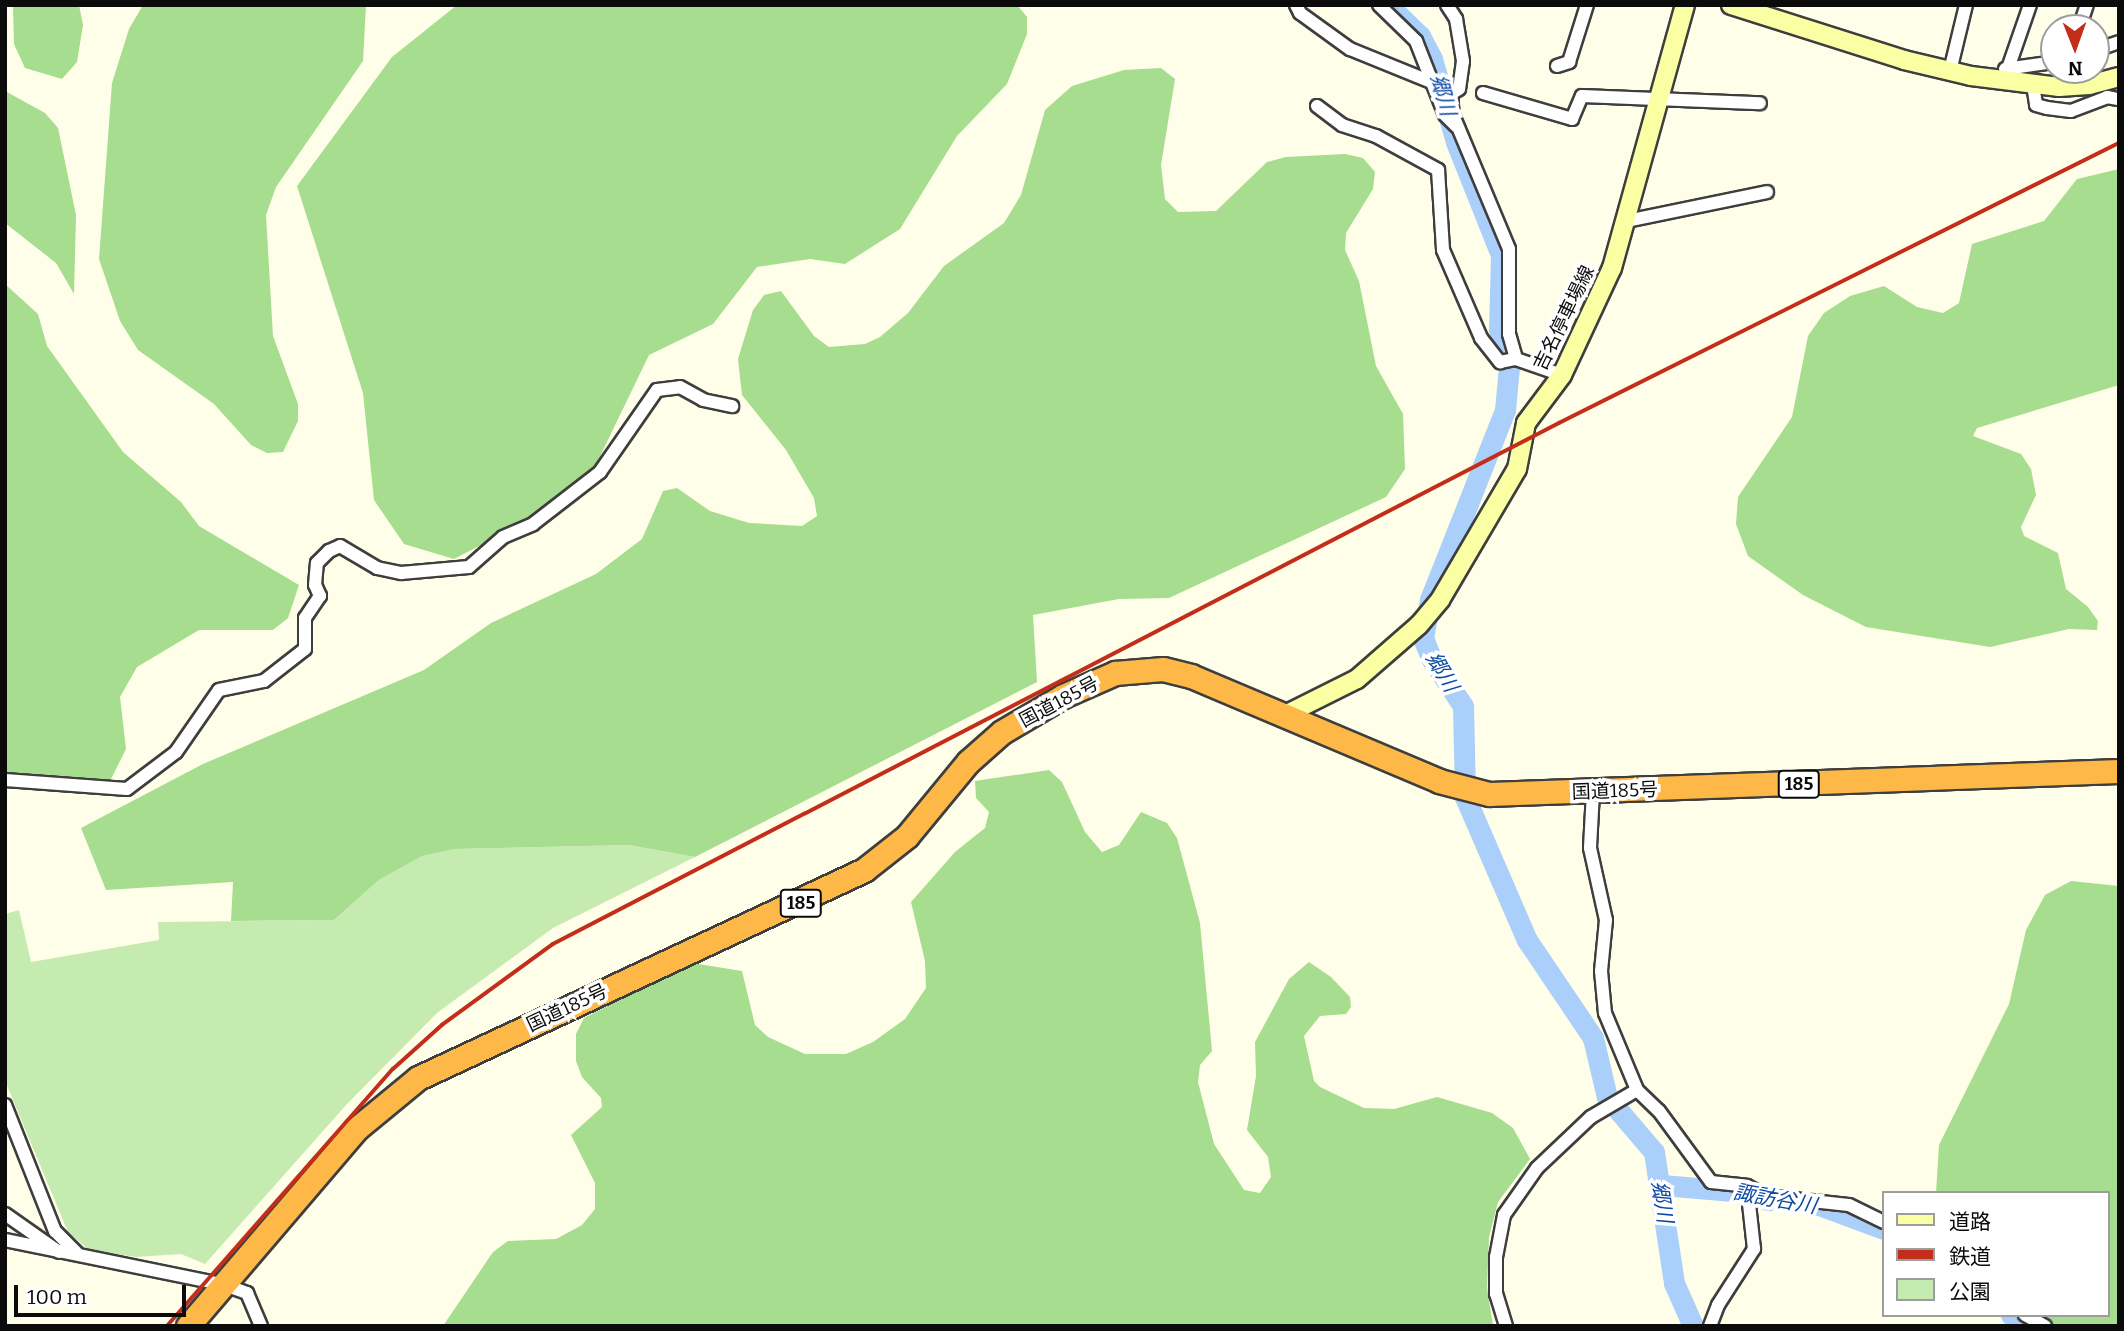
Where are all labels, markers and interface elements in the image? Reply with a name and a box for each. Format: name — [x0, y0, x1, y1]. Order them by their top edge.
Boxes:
north arrow — [2040, 14, 2110, 84]
text: N — [2068, 57, 2083, 80]
water label: 郷川 — [1425, 71, 1461, 119]
street label: 吉名停車場線 — [1529, 262, 1599, 374]
water label: 郷川 — [1420, 648, 1464, 696]
street label: 国道185号 — [1016, 672, 1102, 732]
road number: 185 — [1776, 770, 1822, 798]
street label: 国道185号 — [1571, 778, 1659, 804]
road number: 185 — [778, 888, 824, 918]
street label: 国道185号 — [523, 979, 611, 1037]
water label: 郷川 — [1646, 1179, 1678, 1225]
water label: 諏訪谷川 — [1731, 1179, 1819, 1219]
legend — [1882, 1191, 2110, 1317]
text: 道路 — [1949, 1209, 1991, 1235]
text: 鉄道 — [1949, 1244, 1991, 1270]
scale bar — [18, 1272, 189, 1316]
text: 公園 — [1949, 1279, 1991, 1305]
text: 100 m — [27, 1284, 87, 1310]

